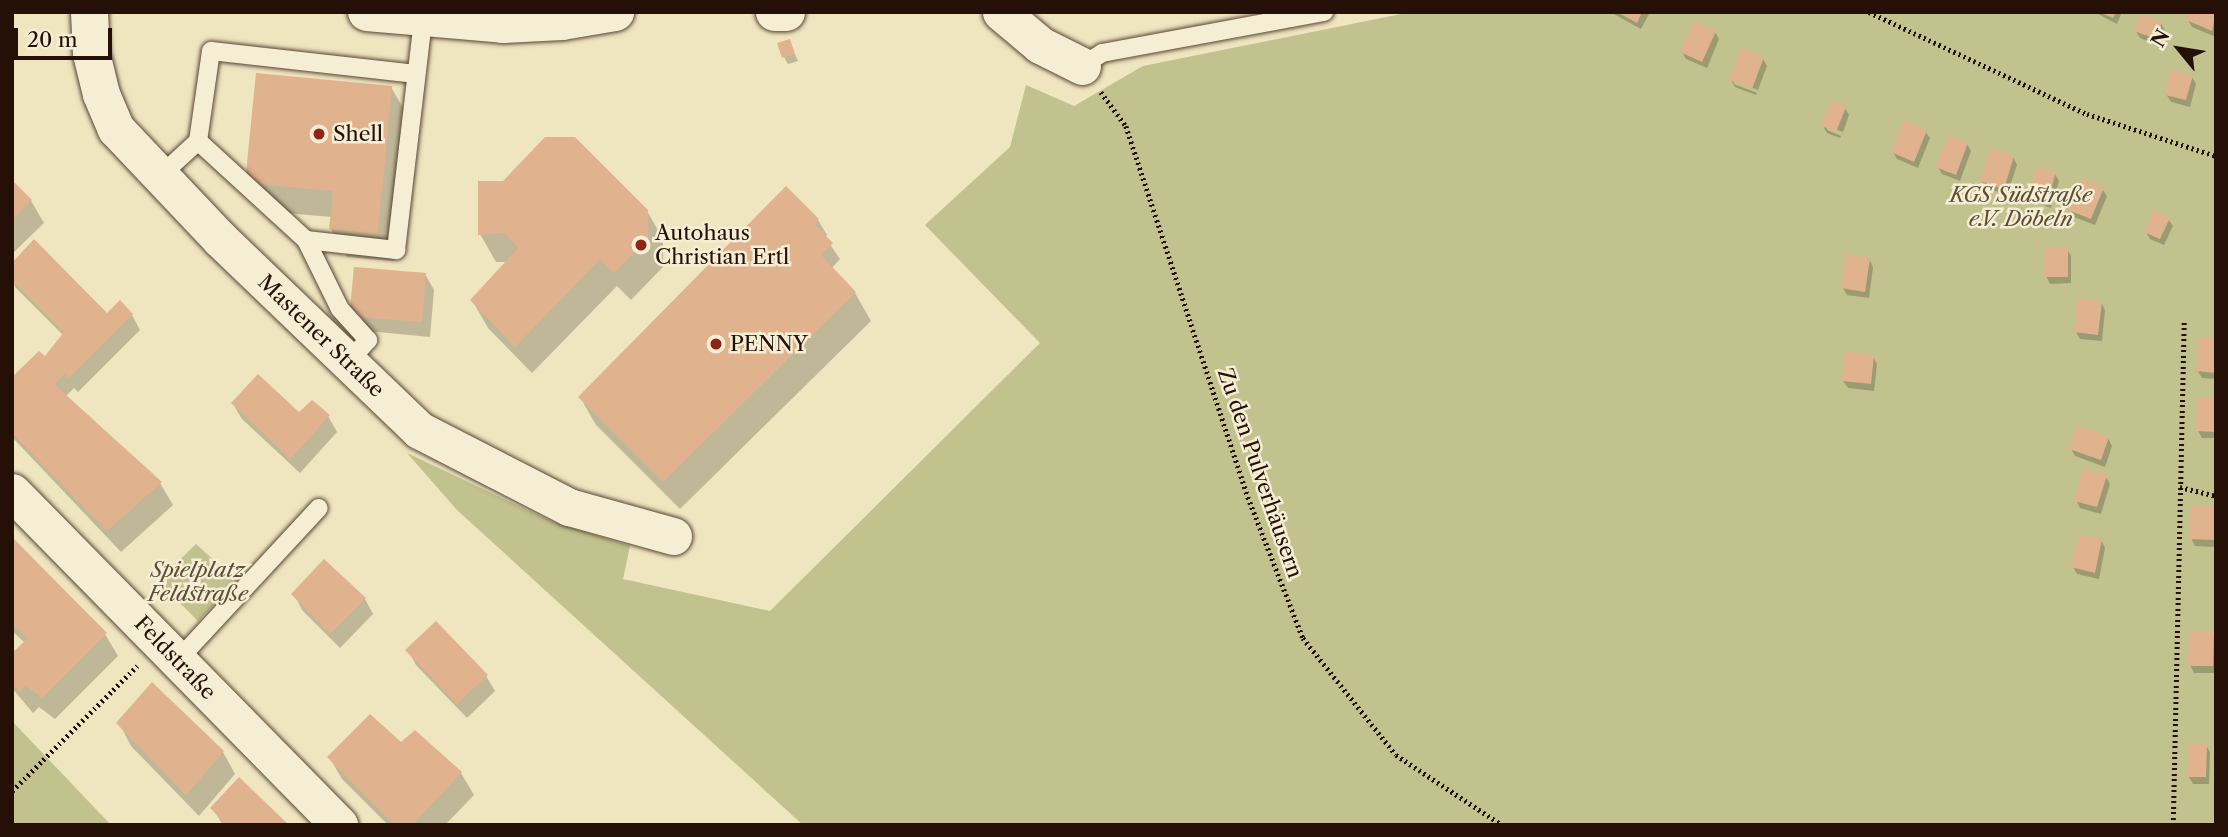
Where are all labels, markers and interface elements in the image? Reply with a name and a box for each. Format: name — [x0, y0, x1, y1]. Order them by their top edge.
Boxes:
scale bar — [18, 14, 116, 58]
north arrow — [2144, 14, 2214, 84]
text: N — [2146, 25, 2174, 51]
text: 20 m — [27, 27, 78, 52]
place label: Shell — [333, 121, 383, 147]
marker: Shell — [311, 126, 327, 142]
park label: KGS Südstraße e.V. Döbeln — [1950, 182, 2092, 232]
place label: Autohaus Christian Ertl — [655, 220, 789, 270]
marker: Autohaus Christian Ertl — [633, 237, 649, 253]
street label: Mastener Straße — [253, 269, 389, 403]
place label: PENNY — [730, 331, 808, 357]
marker: PENNY — [708, 336, 724, 352]
street label: Zu den Pulverhäusern — [1212, 365, 1308, 581]
park label: Spielplatz Feldstraße — [148, 557, 248, 607]
street label: Feldstraße — [129, 611, 221, 705]

